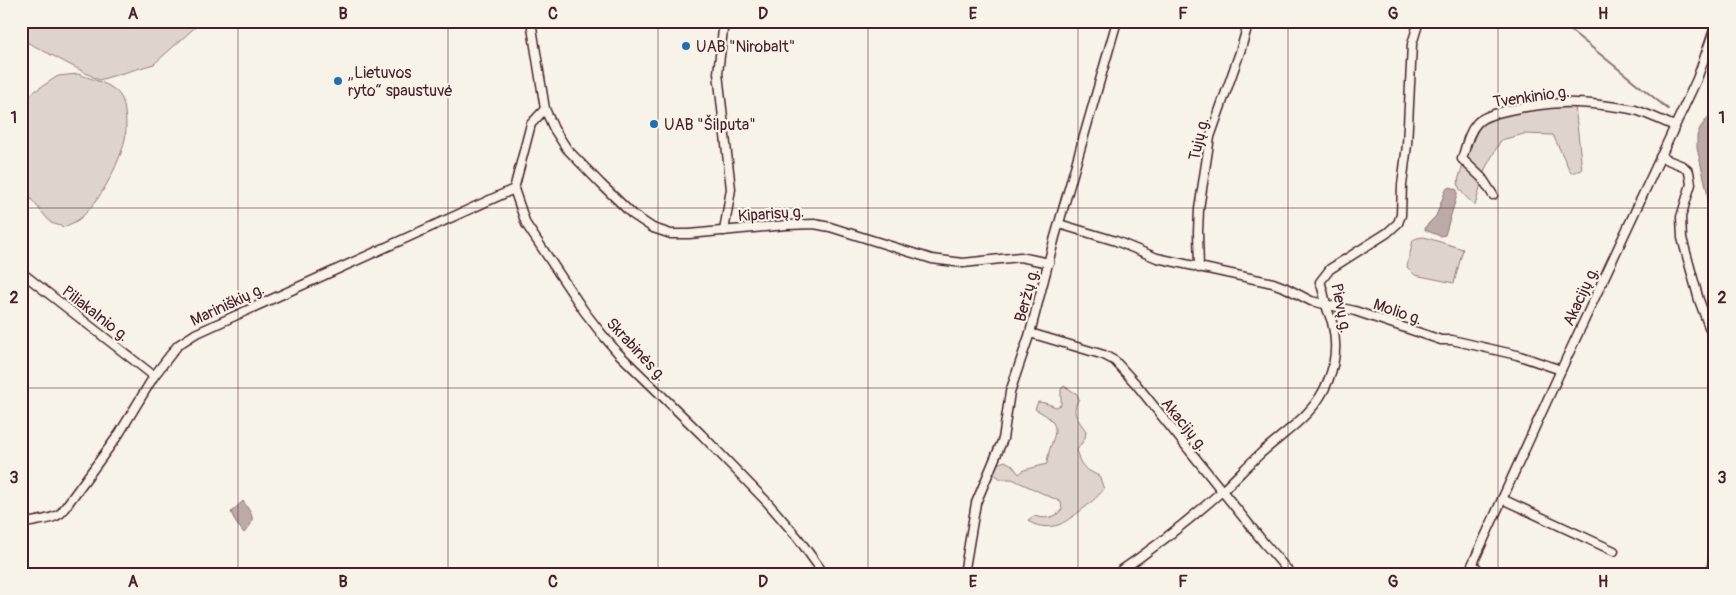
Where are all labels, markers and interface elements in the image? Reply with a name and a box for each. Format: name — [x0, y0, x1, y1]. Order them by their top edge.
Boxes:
text: A — [128, 4, 139, 24]
text: B — [338, 4, 348, 24]
text: C — [548, 4, 558, 24]
text: D — [758, 4, 768, 24]
text: E — [969, 4, 978, 24]
text: F — [1178, 4, 1188, 24]
text: G — [1388, 4, 1399, 24]
text: H — [1598, 4, 1608, 24]
place label: UAB "Nirobalt" — [696, 37, 795, 57]
marker: UAB "Nirobalt" — [680, 40, 692, 52]
place label: „Lietuvos ryto“ spaustuvė — [348, 63, 453, 101]
marker: „Lietuvos ryto“ spaustuvė — [332, 75, 344, 87]
street label: Tvenkinio g. — [1492, 82, 1571, 112]
text: 1 — [11, 108, 17, 128]
text: 1 — [1719, 108, 1725, 128]
place label: UAB "Šilputa" — [664, 114, 756, 135]
street label: Tujų g. — [1184, 116, 1214, 163]
marker: UAB "Šilputa" — [648, 118, 660, 130]
street label: Kiparisų g. — [737, 202, 805, 226]
street label: Akacijų g. — [1559, 264, 1603, 329]
street label: Beržų g. — [1010, 266, 1044, 324]
street label: Mariniškių g. — [187, 279, 268, 331]
street label: Piliakalnio g. — [58, 282, 133, 346]
street label: Pievų g. — [1326, 282, 1356, 335]
text: 2 — [10, 288, 19, 308]
text: 2 — [1718, 288, 1727, 308]
street label: Molio g. — [1371, 294, 1425, 330]
street label: Skrabinės g. — [602, 314, 671, 386]
street label: Akacijų g. — [1157, 394, 1212, 455]
text: 3 — [10, 468, 19, 488]
text: 3 — [1718, 468, 1727, 488]
text: A — [128, 572, 139, 592]
text: B — [338, 572, 348, 592]
text: C — [548, 572, 558, 592]
text: D — [758, 572, 768, 592]
text: E — [969, 572, 978, 592]
text: F — [1178, 572, 1188, 592]
text: G — [1388, 572, 1399, 592]
text: H — [1598, 572, 1608, 592]

